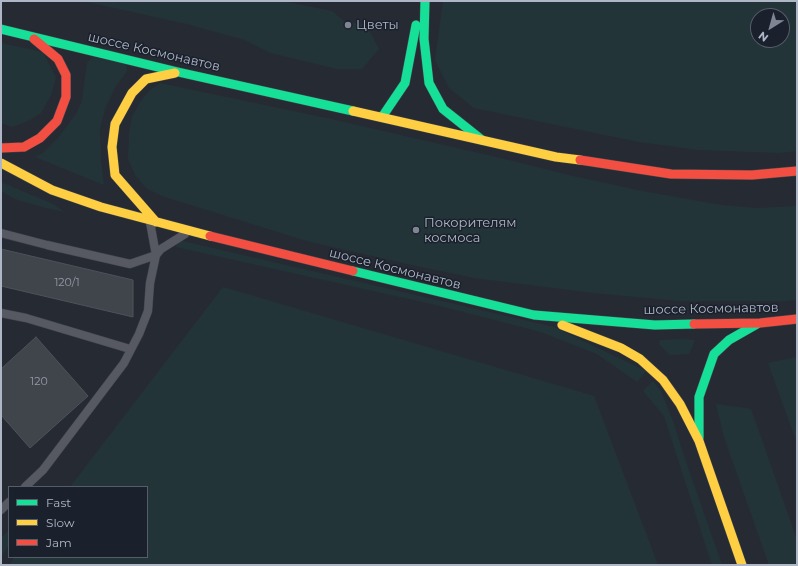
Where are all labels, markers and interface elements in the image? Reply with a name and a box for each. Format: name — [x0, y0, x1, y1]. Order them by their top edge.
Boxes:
north arrow — [750, 8, 790, 48]
place label: Цветы — [356, 17, 399, 33]
marker: Цветы — [343, 20, 353, 30]
street label: шоссе Космонавтов — [86, 29, 222, 75]
text: N — [756, 29, 771, 45]
place label: Покорителям космоса — [424, 215, 517, 246]
marker: Покорителям космоса — [411, 225, 421, 235]
street label: шоссе Космонавтов — [327, 245, 463, 293]
house number: 120/1 — [54, 276, 80, 290]
street label: шоссе Космонавтов — [643, 300, 779, 318]
house number: 120 — [30, 375, 48, 389]
legend — [8, 486, 148, 558]
text: Fast — [46, 495, 71, 510]
text: Slow — [46, 515, 75, 530]
text: Jam — [46, 535, 72, 550]

